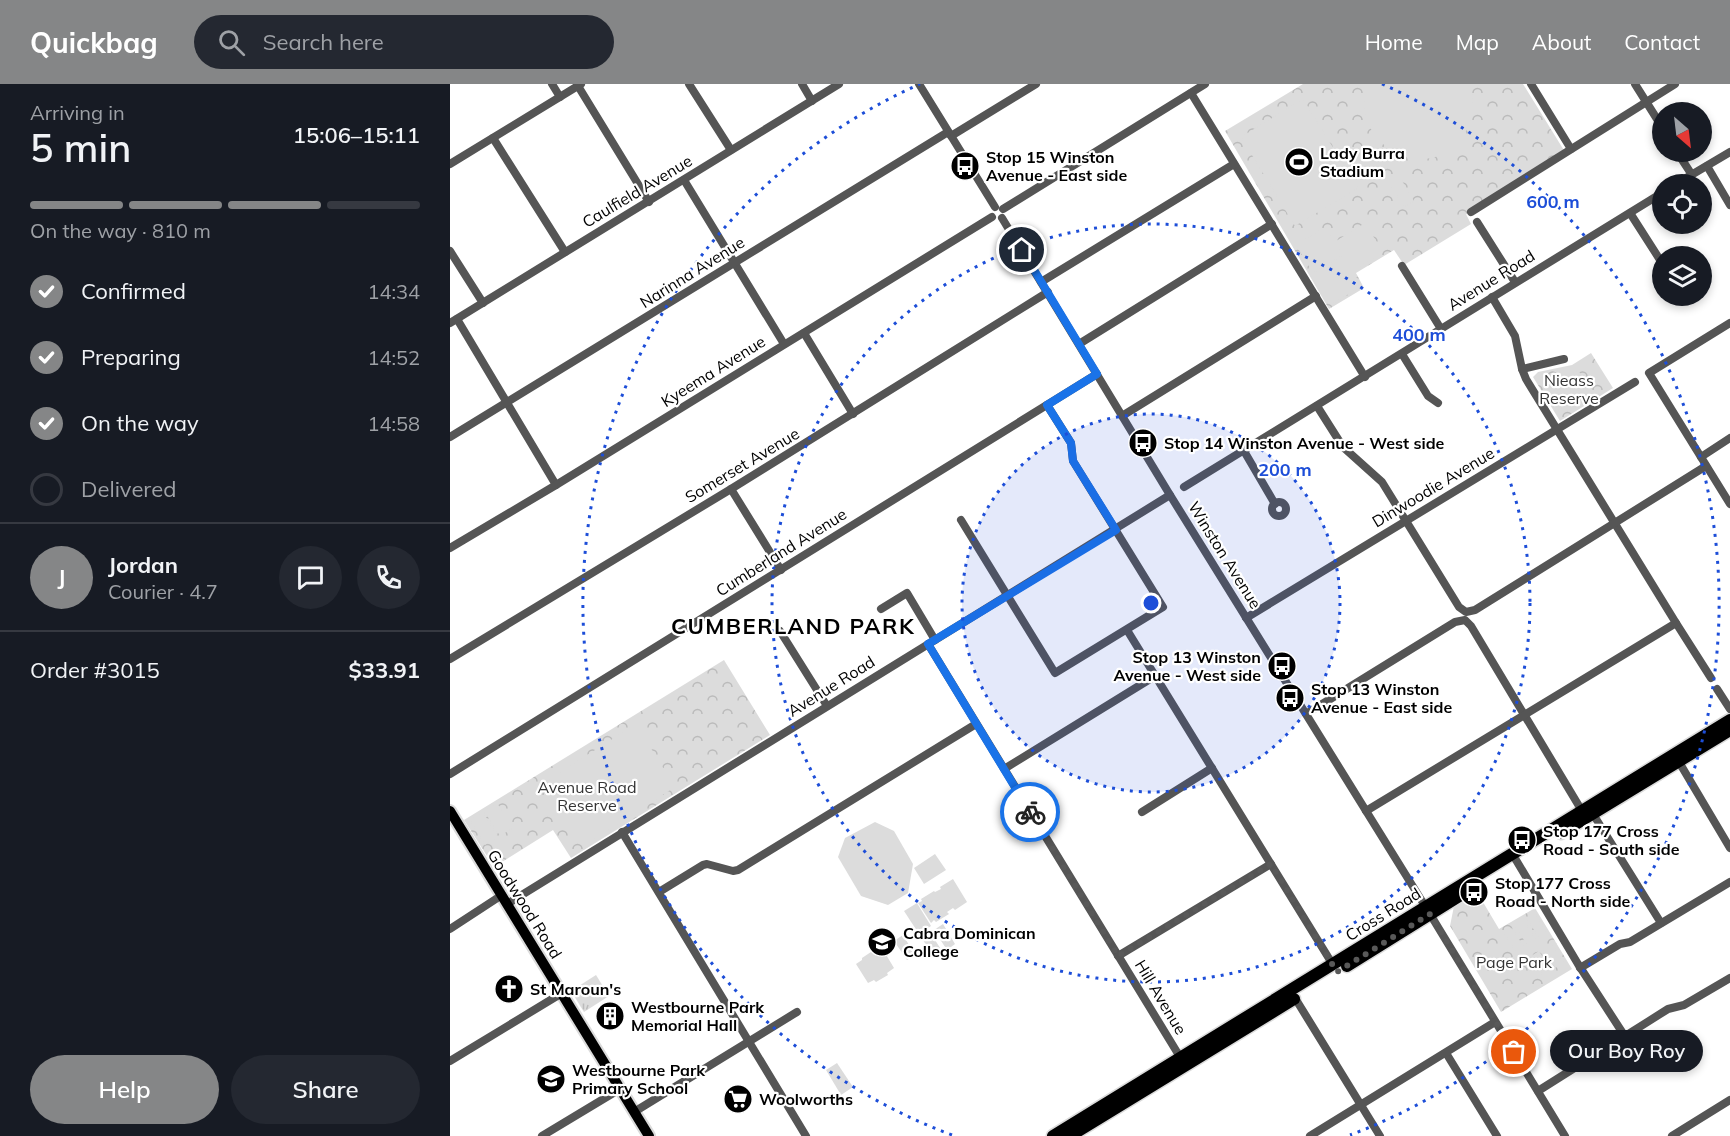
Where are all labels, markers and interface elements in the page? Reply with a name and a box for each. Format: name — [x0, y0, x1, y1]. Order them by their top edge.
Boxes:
search box — [194, 15, 614, 69]
text: Quickbag — [30, 25, 158, 60]
icon: search — [215, 26, 248, 59]
text: Search here — [263, 28, 384, 56]
text: Home — [1365, 29, 1423, 55]
text: Map — [1456, 29, 1499, 55]
text: About — [1532, 29, 1591, 55]
text: Contact — [1624, 29, 1700, 55]
text: Arriving in — [30, 100, 125, 125]
north arrow — [1652, 102, 1712, 162]
map controls — [1652, 102, 1712, 306]
text: 15:06–15:11 — [293, 121, 420, 149]
text: 5 min — [30, 123, 131, 172]
place label: Lady Burra Stadium — [1320, 143, 1405, 181]
sports icon: Lady Burra Stadium — [1283, 146, 1315, 178]
place label: Stop 15 Winston Avenue - East side — [986, 147, 1127, 185]
street label: Caulfield Avenue — [578, 150, 696, 232]
bus stop icon: Stop 15 Winston Avenue - East side — [949, 150, 981, 182]
button: locate — [1652, 174, 1712, 234]
text: 600 m — [1526, 190, 1580, 213]
text: On the way · 810 m — [30, 218, 211, 243]
pin — [996, 224, 1047, 275]
street label: Narinna Avenue — [636, 232, 748, 312]
icon: home — [1005, 233, 1038, 266]
street label: Avenue Road — [1444, 245, 1538, 315]
button: layers — [1652, 246, 1712, 306]
icon: check — [30, 275, 63, 308]
text: Confirmed — [81, 277, 186, 305]
text: 14:34 — [367, 279, 420, 304]
text: 400 m — [1392, 323, 1446, 346]
street label: Kyeema Avenue — [657, 331, 769, 411]
icon: check — [30, 341, 63, 374]
text: Preparing — [81, 343, 181, 371]
text: 14:52 — [367, 345, 420, 370]
park label: Nieass Reserve — [1539, 370, 1599, 408]
icon: check — [30, 407, 63, 440]
text: On the way — [81, 409, 199, 437]
text: 14:58 — [367, 411, 420, 436]
street label: Somerset Avenue — [681, 423, 803, 507]
bus stop icon: Stop 14 Winston Avenue - West side — [1127, 427, 1159, 459]
place label: Stop 14 Winston Avenue - West side — [1164, 433, 1445, 453]
street label: Dinwoodie Avenue — [1368, 443, 1498, 531]
text: 200 m — [1258, 458, 1312, 481]
text: Delivered — [81, 475, 176, 503]
street label: Winston Avenue — [1184, 498, 1266, 612]
street label: Cumberland Avenue — [712, 504, 850, 600]
button: chat — [279, 546, 342, 609]
button: phone — [357, 546, 420, 609]
text: Jordan — [108, 551, 178, 579]
text: J — [58, 563, 65, 591]
text: Courier · 4.7 — [108, 579, 218, 604]
centre of rings — [1141, 593, 1161, 613]
district label: CUMBERLAND PARK — [671, 612, 915, 640]
place label: Stop 13 Winston Avenue - West side — [1113, 647, 1261, 685]
bus stop icon: Stop 13 Winston Avenue - West side — [1266, 650, 1298, 682]
street label: Avenue Road — [784, 651, 878, 721]
text: Order #3015 — [30, 656, 160, 684]
text: $33.91 — [349, 656, 420, 684]
place label: Stop 13 Winston Avenue - East side — [1311, 679, 1452, 717]
bus stop icon: Stop 13 Winston Avenue - East side — [1274, 682, 1306, 714]
park label: Avenue Road Reserve — [537, 777, 637, 815]
courier — [1000, 782, 1060, 842]
icon: bike — [1014, 796, 1047, 829]
place label: Stop 177 Cross Road - South side — [1543, 821, 1680, 859]
bus stop icon: Stop 177 Cross Road - South side — [1506, 824, 1538, 856]
street label: Goodwood Road — [483, 846, 567, 962]
place label: Stop 177 Cross Road - North side — [1495, 873, 1631, 911]
bus stop icon: Stop 177 Cross Road - North side — [1458, 876, 1490, 908]
street label: Cross Road — [1342, 883, 1424, 945]
place label: Cabra Dominican College — [903, 923, 1036, 961]
school or university icon: Cabra Dominican College — [866, 926, 898, 958]
park label: Page Park — [1476, 952, 1553, 972]
street label: Hill Avenue — [1131, 956, 1191, 1038]
church icon: St Maroun's — [493, 973, 525, 1005]
place label: St Maroun's — [530, 979, 621, 999]
place label: Westbourne Park Memorial Hall — [631, 997, 765, 1035]
building icon: Westbourne Park Memorial Hall — [594, 1000, 626, 1032]
pin — [1488, 1026, 1539, 1077]
callout: Our Boy Roy — [1550, 1031, 1703, 1073]
icon: bag — [1497, 1035, 1530, 1068]
text: Our Boy Roy — [1568, 1038, 1685, 1063]
button: Help — [30, 1055, 219, 1124]
button: Share — [231, 1055, 420, 1124]
place label: Westbourne Park Primary School — [572, 1060, 706, 1098]
school or university icon: Westbourne Park Primary School — [535, 1063, 567, 1095]
supermarket icon: Woolworths — [722, 1083, 754, 1115]
place label: Woolworths — [759, 1089, 853, 1109]

